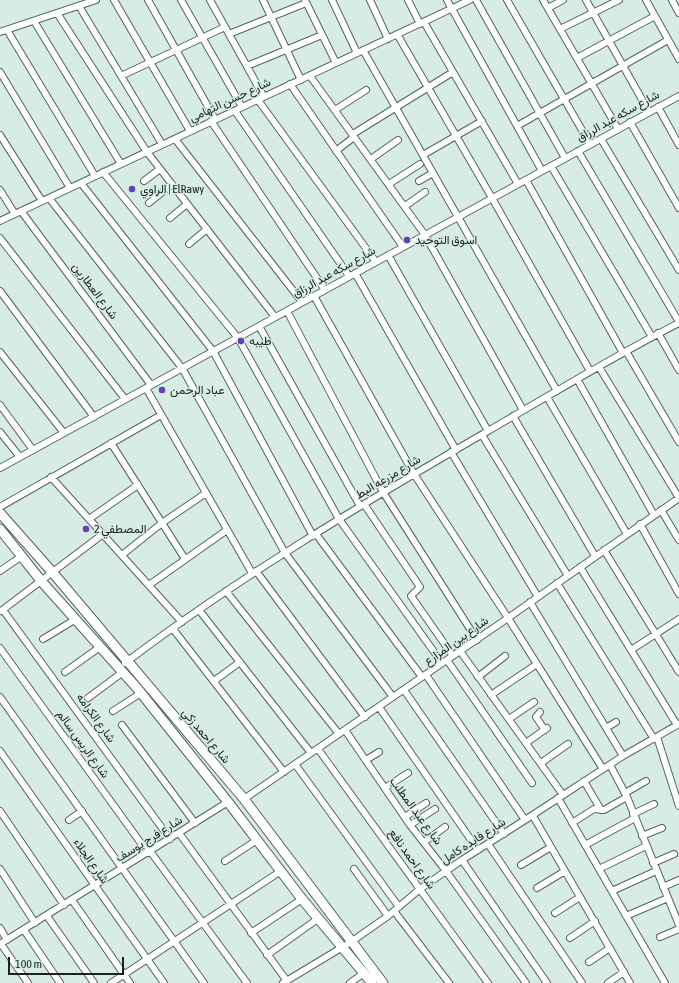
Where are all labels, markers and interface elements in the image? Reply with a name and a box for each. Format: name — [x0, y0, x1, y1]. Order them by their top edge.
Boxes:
street label: شارع حسن التهامي — [187, 75, 273, 125]
street label: شارع سكه عبد الرزاق — [574, 87, 662, 145]
place label: الراوي | ElRawy — [140, 182, 204, 196]
marker: الراوي | ElRawy — [127, 184, 137, 194]
place label: اسوق التوحيد — [415, 233, 477, 247]
marker: اسوق التوحيد — [402, 235, 412, 245]
street label: شارع سكه عبد الرزاق — [290, 243, 378, 301]
street label: شارع العطارين — [69, 260, 121, 322]
place label: طيبه — [249, 334, 272, 348]
marker: طيبه — [236, 336, 246, 346]
place label: عباد الرحمن — [170, 383, 224, 397]
marker: عباد الرحمن — [157, 385, 167, 395]
street label: شارع مزرعه البط — [353, 452, 423, 502]
place label: المصطفي 2 — [94, 522, 147, 536]
marker: المصطفي 2 — [81, 524, 91, 534]
street label: شارع بين المزارع — [421, 613, 491, 669]
street label: شارع الكرامه — [73, 691, 119, 745]
street label: شارع احمد زكي — [179, 705, 233, 767]
street label: شارع الريس سالم — [54, 707, 112, 781]
street label: شارع عبد المطلب — [387, 774, 445, 848]
street label: شارع فرج يوسف — [113, 813, 185, 865]
street label: شارع فايده كامل — [438, 815, 508, 867]
street label: شارع احمد نافع — [385, 826, 439, 892]
street label: شارع الجلاء — [70, 835, 112, 887]
scale bar — [10, 949, 126, 975]
text: 100 m — [15, 957, 42, 971]

